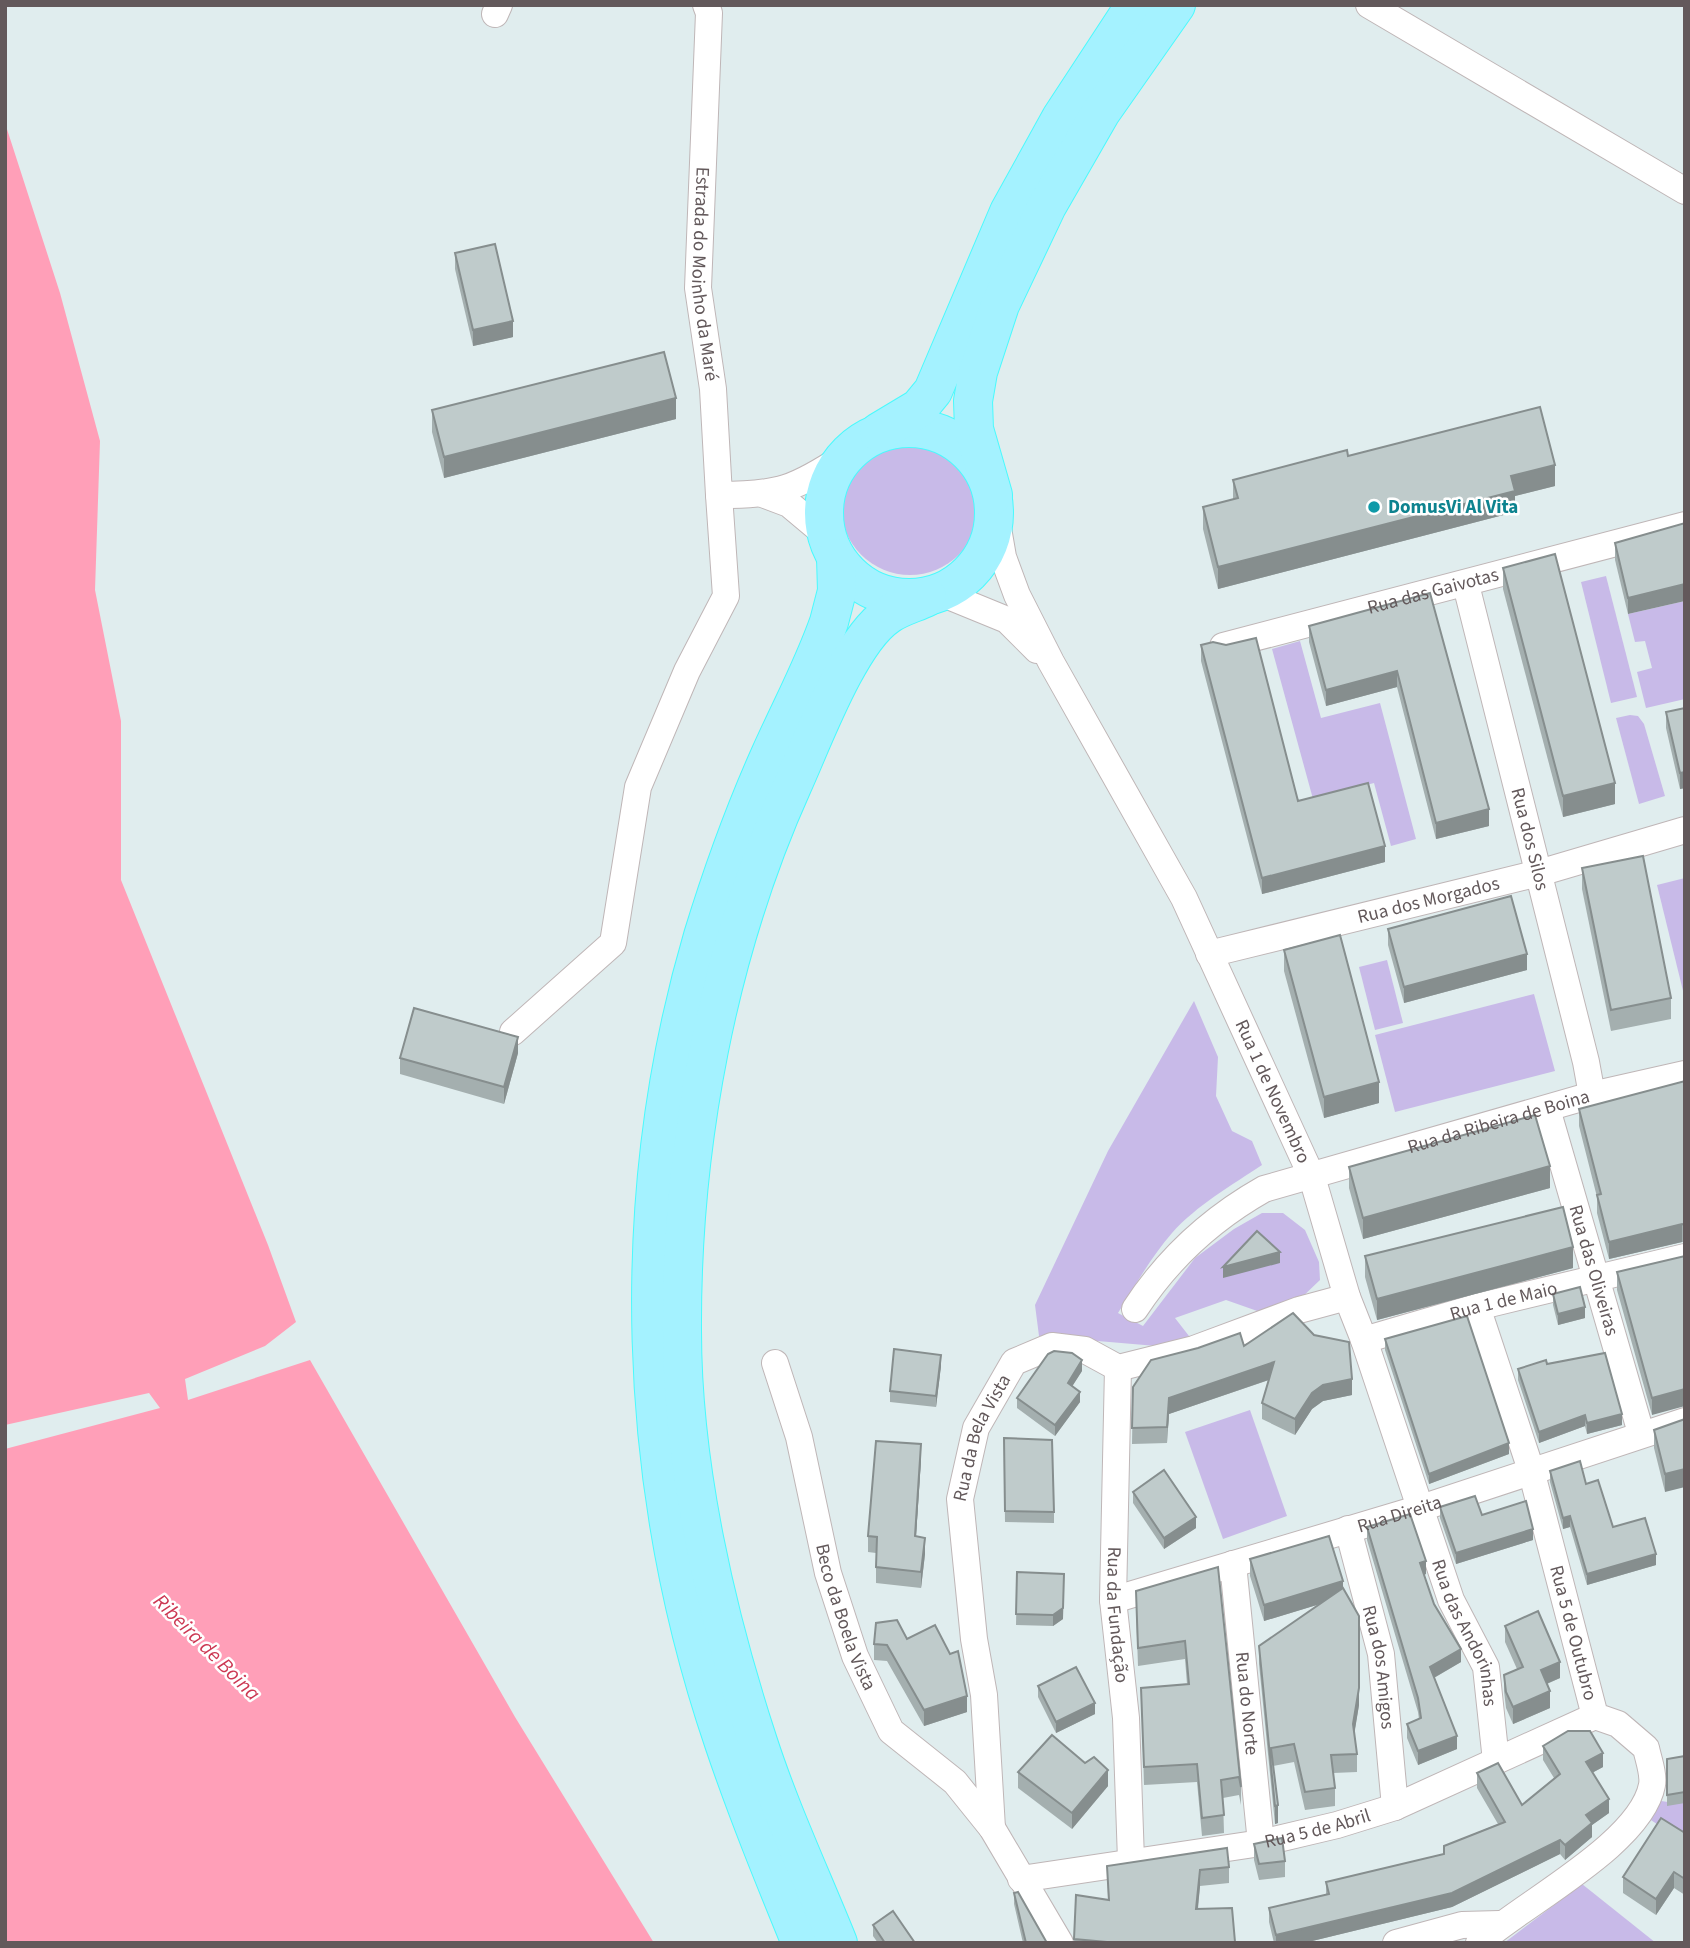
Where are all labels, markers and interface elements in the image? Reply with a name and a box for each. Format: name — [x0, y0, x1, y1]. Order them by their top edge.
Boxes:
street label: Estrada do Moinho da Maré — [684, 166, 725, 383]
place label: DomusVi Al Vita — [1388, 494, 1518, 521]
marker: DomusVi Al Vita — [1366, 499, 1382, 515]
street label: Rua das Gaivotas — [1364, 561, 1502, 621]
street label: Rua dos Silos — [1504, 785, 1556, 893]
street label: Rua dos Morgados — [1355, 870, 1502, 931]
street label: Rua 1 de Novembro — [1228, 1015, 1317, 1168]
street label: Rua da Ribeira de Boina — [1404, 1083, 1593, 1161]
street label: Rua das Oliveiras — [1562, 1202, 1626, 1339]
street label: Rua 1 de Maio — [1447, 1275, 1560, 1328]
street label: Rua da Bela Vista — [946, 1369, 1018, 1504]
street label: Rua Direita — [1354, 1489, 1445, 1540]
street label: Beco da Boela Vista — [809, 1541, 883, 1695]
street label: Rua da Fundação — [1099, 1546, 1136, 1684]
street label: Rua das Andorinhas — [1425, 1556, 1504, 1708]
street label: Rua 5 de Outubro — [1543, 1562, 1604, 1703]
water label: Ribeira de Boina — [147, 1587, 267, 1707]
street label: Rua dos Amigos — [1355, 1602, 1401, 1730]
street label: Rua do Norte — [1228, 1650, 1266, 1756]
street label: Rua 5 de Abril — [1262, 1802, 1374, 1855]

